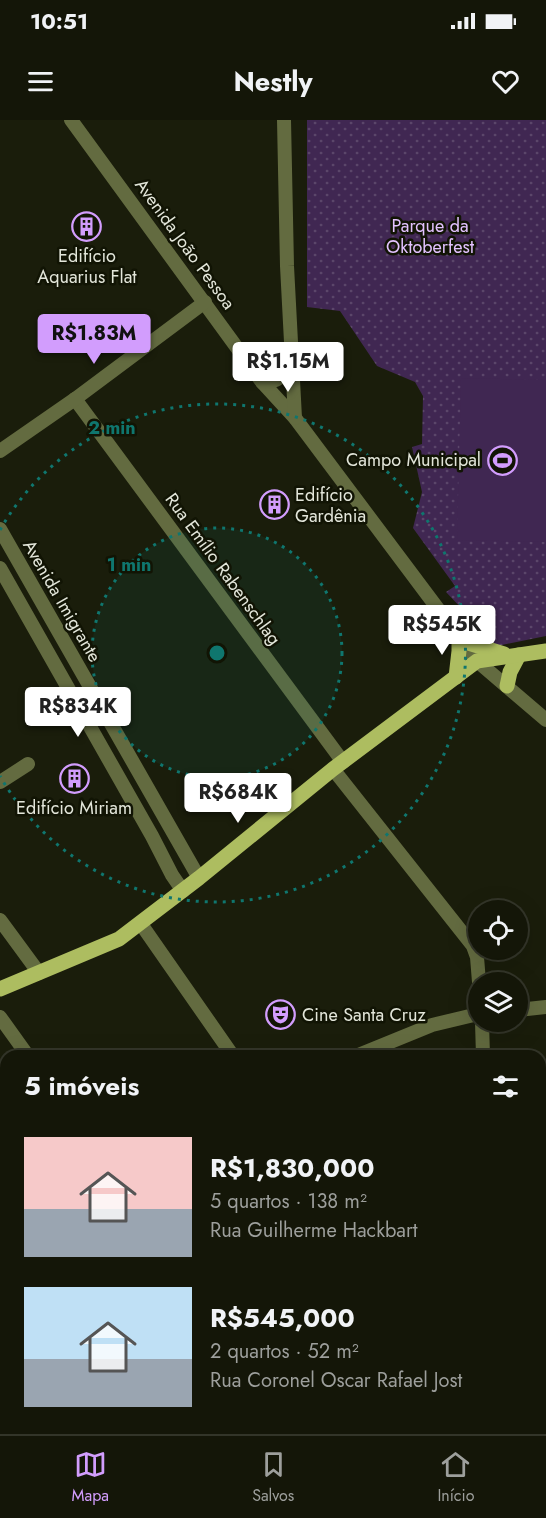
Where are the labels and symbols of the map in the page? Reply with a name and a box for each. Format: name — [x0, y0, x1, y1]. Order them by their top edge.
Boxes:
street label: Avenida João Pessoa — [129, 173, 241, 315]
building icon: Edifício Aquarius Flat — [71, 211, 103, 243]
park label: Parque da Oktoberfest — [386, 213, 475, 260]
place label: Edifício Aquarius Flat — [37, 243, 137, 290]
pin: R$1.83M — [39, 314, 149, 365]
pin: R$1.15M — [233, 342, 343, 393]
text: 2 min — [88, 415, 136, 441]
sports icon: Campo Municipal — [486, 444, 518, 476]
place label: Campo Municipal — [346, 447, 481, 473]
place label: Edifício Gardênia — [295, 482, 366, 529]
street label: Rua Emílio Rabenschlag — [159, 488, 287, 650]
building icon: Edifício Gardênia — [258, 489, 290, 521]
street label: Avenida Imigrante — [16, 535, 108, 667]
text: 1 min — [107, 552, 151, 578]
pin: R$545K — [393, 605, 491, 656]
centre of rings — [207, 643, 227, 663]
pin: R$834K — [29, 687, 127, 738]
building icon: Edifício Miriam — [58, 763, 90, 795]
pin: R$684K — [189, 773, 287, 824]
place label: Edifício Miriam — [16, 795, 132, 821]
theatre icon: Cine Santa Cruz — [265, 999, 297, 1031]
place label: Cine Santa Cruz — [302, 1002, 426, 1028]

